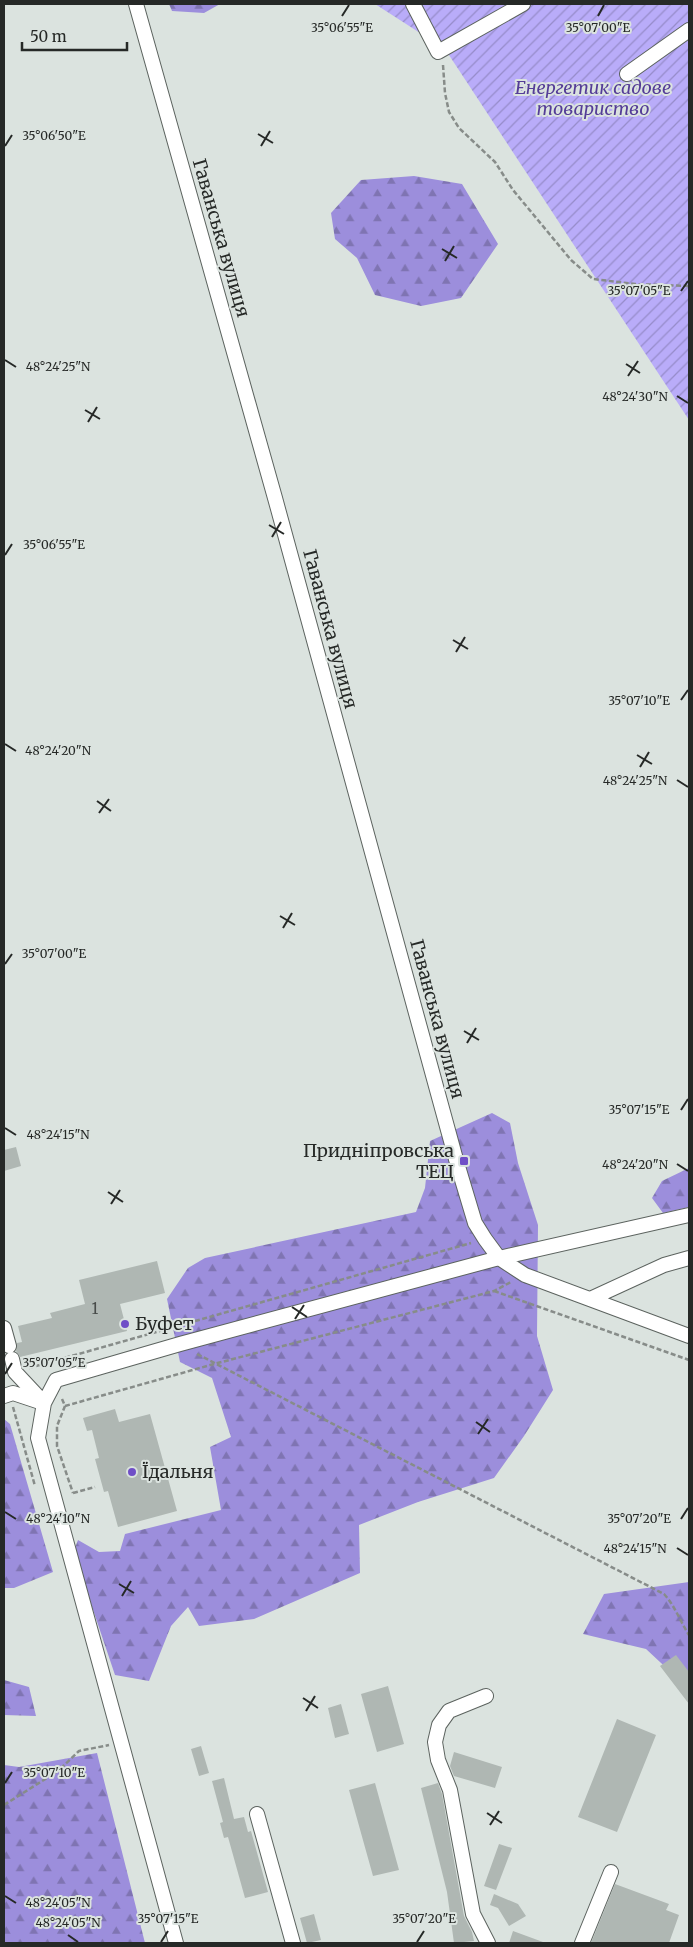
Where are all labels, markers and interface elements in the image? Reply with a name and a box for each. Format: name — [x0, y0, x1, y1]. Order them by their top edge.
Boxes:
scale bar — [22, 20, 128, 52]
text: 35°06'55"E — [311, 20, 373, 35]
text: 35°07'00"E — [566, 20, 631, 35]
text: 50 m — [30, 27, 67, 46]
park label: Енергетик садове товариство — [515, 76, 671, 120]
text: 35°06'50"E — [22, 128, 86, 143]
street label: Гаванська вулиця — [188, 156, 255, 320]
text: 35°07'05"E — [608, 283, 671, 298]
text: 48°24'25"N — [26, 359, 91, 374]
text: 48°24'30"N — [602, 389, 669, 404]
text: 35°06'55"E — [23, 537, 85, 552]
street label: Гаванська вулиця — [298, 547, 363, 711]
text: 35°07'10"E — [608, 693, 670, 708]
text: 48°24'20"N — [25, 743, 92, 758]
text: 48°24'25"N — [603, 773, 668, 788]
street label: Гаванська вулиця — [405, 937, 470, 1101]
text: 35°07'00"E — [22, 946, 87, 961]
text: 35°07'15"E — [609, 1102, 670, 1117]
text: 48°24'15"N — [26, 1127, 90, 1142]
place label: Придніпровська ТЕЦ — [303, 1139, 454, 1183]
marker: Придніпровська ТЕЦ — [458, 1155, 470, 1167]
text: 48°24'20"N — [602, 1157, 669, 1172]
house number: 1 — [92, 1299, 99, 1318]
place label: Буфет — [135, 1312, 194, 1335]
marker: Буфет — [119, 1318, 131, 1330]
text: 35°07'05"E — [23, 1355, 86, 1370]
place label: Їдальня — [142, 1460, 214, 1483]
marker: Їдальня — [126, 1466, 138, 1478]
text: 48°24'10"N — [26, 1511, 91, 1526]
text: 35°07'20"E — [607, 1511, 671, 1526]
text: 48°24'15"N — [603, 1541, 667, 1556]
text: 35°07'10"E — [23, 1765, 85, 1780]
text: 48°24'05"N — [25, 1895, 91, 1910]
text: 35°07'15"E — [138, 1911, 199, 1926]
text: 35°07'20"E — [392, 1911, 456, 1926]
text: 48°24'05"N — [35, 1915, 101, 1930]

